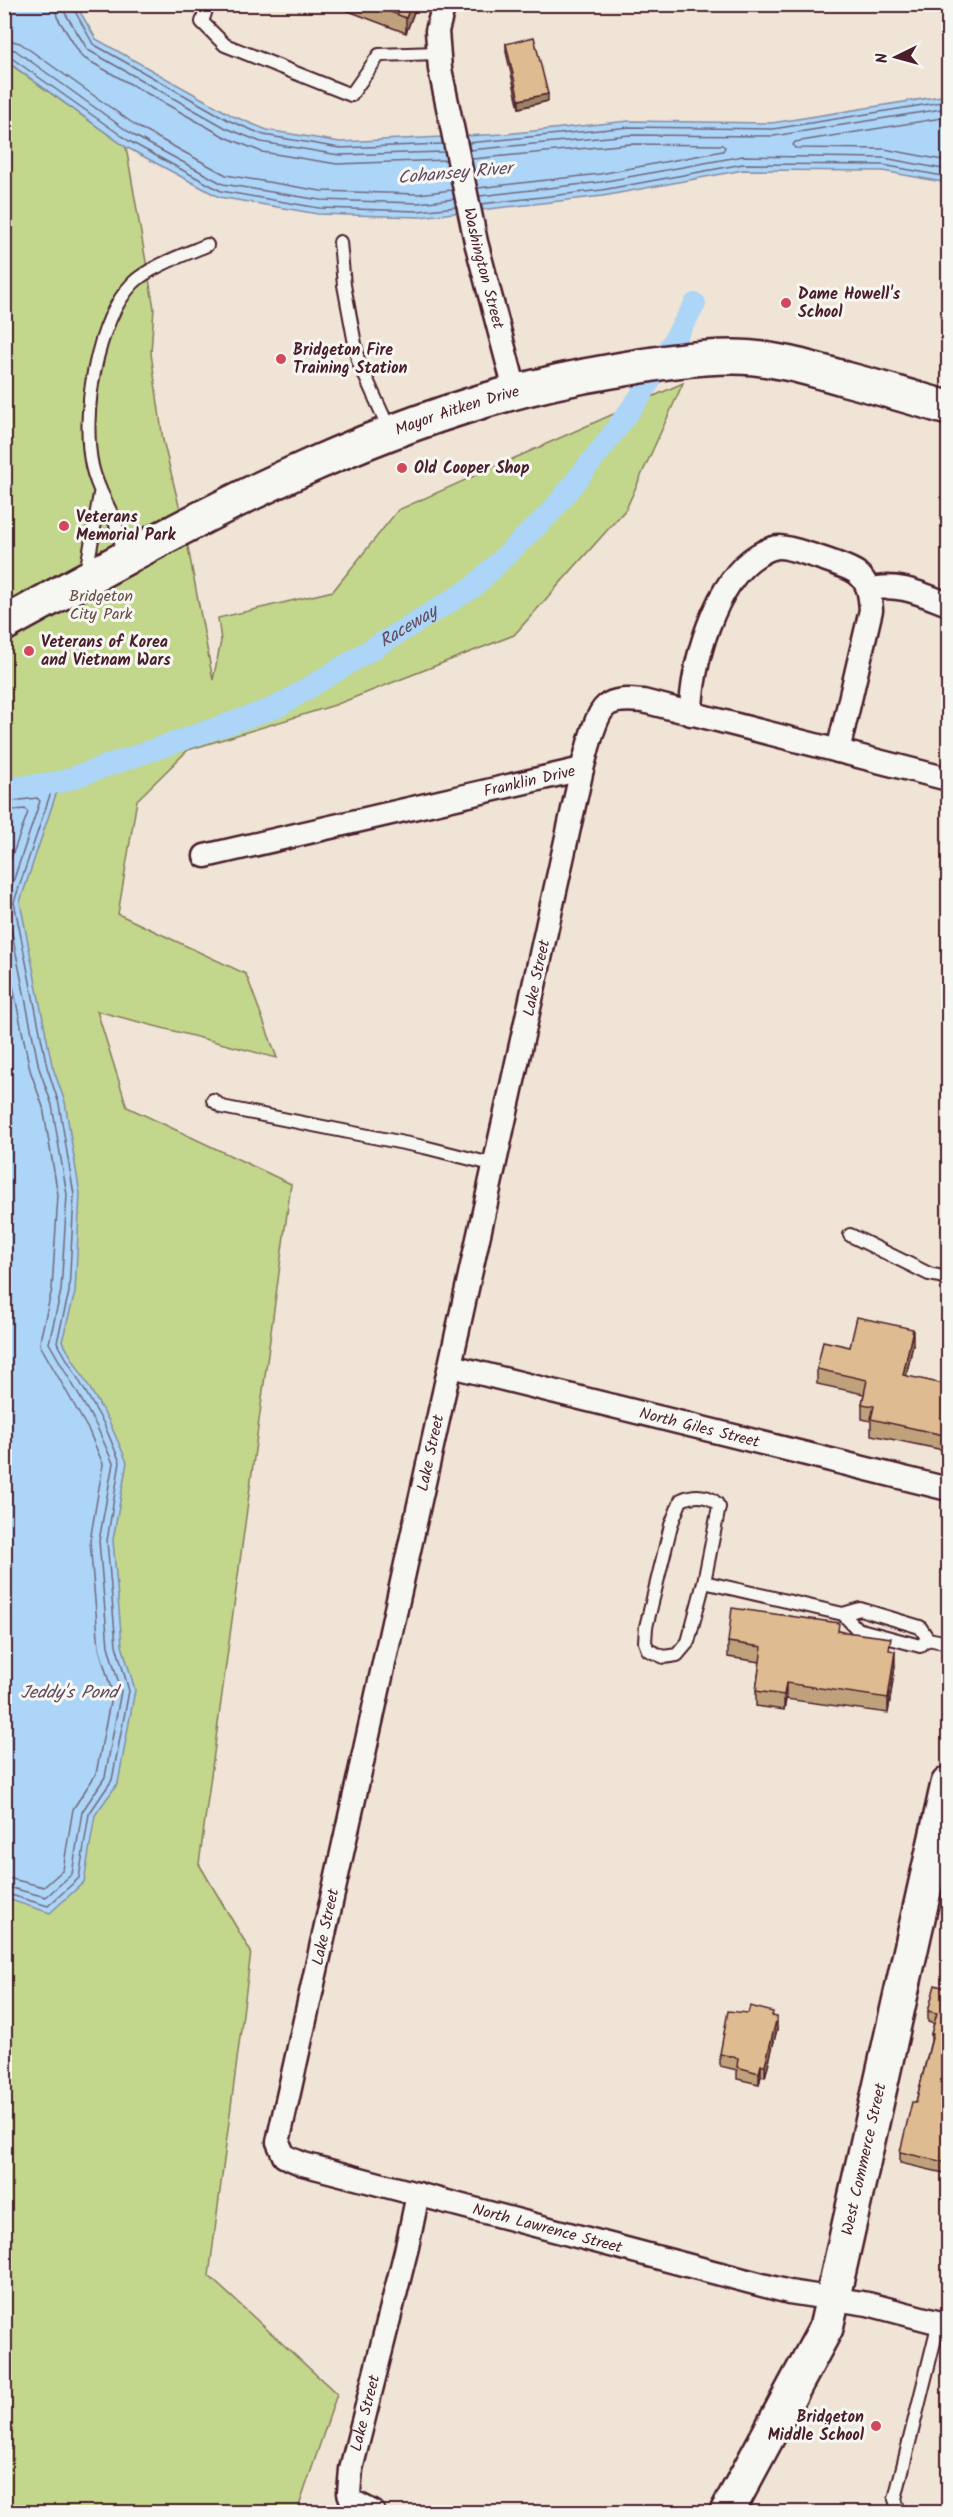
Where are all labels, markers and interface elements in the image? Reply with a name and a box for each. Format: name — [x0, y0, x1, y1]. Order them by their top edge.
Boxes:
north arrow — [866, 27, 926, 87]
text: N — [870, 52, 895, 64]
water label: Cohansey River — [397, 154, 517, 193]
street label: Washington Street — [457, 205, 511, 332]
place label: Dame Howell's School — [798, 282, 901, 325]
marker: Dame Howell's School — [779, 296, 793, 310]
place label: Bridgeton Fire Training Station — [293, 338, 407, 381]
marker: Bridgeton Fire Training Station — [274, 352, 288, 366]
street label: Mayor Aitken Drive — [391, 379, 522, 442]
place label: Old Cooper Shop — [414, 456, 530, 481]
marker: Old Cooper Shop — [395, 461, 409, 475]
place label: Veterans Memorial Park — [76, 505, 177, 548]
marker: Veterans Memorial Park — [57, 519, 71, 533]
park label: Bridgeton City Park — [69, 584, 133, 627]
water label: Raceway — [374, 596, 446, 656]
place label: Veterans of Korea and Vietnam Wars — [41, 630, 171, 673]
marker: Veterans of Korea and Vietnam Wars — [22, 644, 36, 658]
street label: Franklin Drive — [481, 758, 578, 804]
street label: Lake Street — [517, 936, 557, 1019]
street label: North Giles Street — [637, 1401, 763, 1455]
street label: Lake Street — [411, 1411, 451, 1494]
water label: Jeddy's Pond — [21, 1679, 121, 1708]
street label: Lake Street — [306, 1885, 346, 1968]
street label: West Commerce Street — [835, 2080, 893, 2238]
street label: North Lawrence Street — [470, 2197, 626, 2260]
street label: Lake Street — [343, 2371, 387, 2454]
place label: Bridgeton Middle School — [768, 2405, 865, 2448]
marker: Bridgeton Middle School — [869, 2419, 883, 2433]

